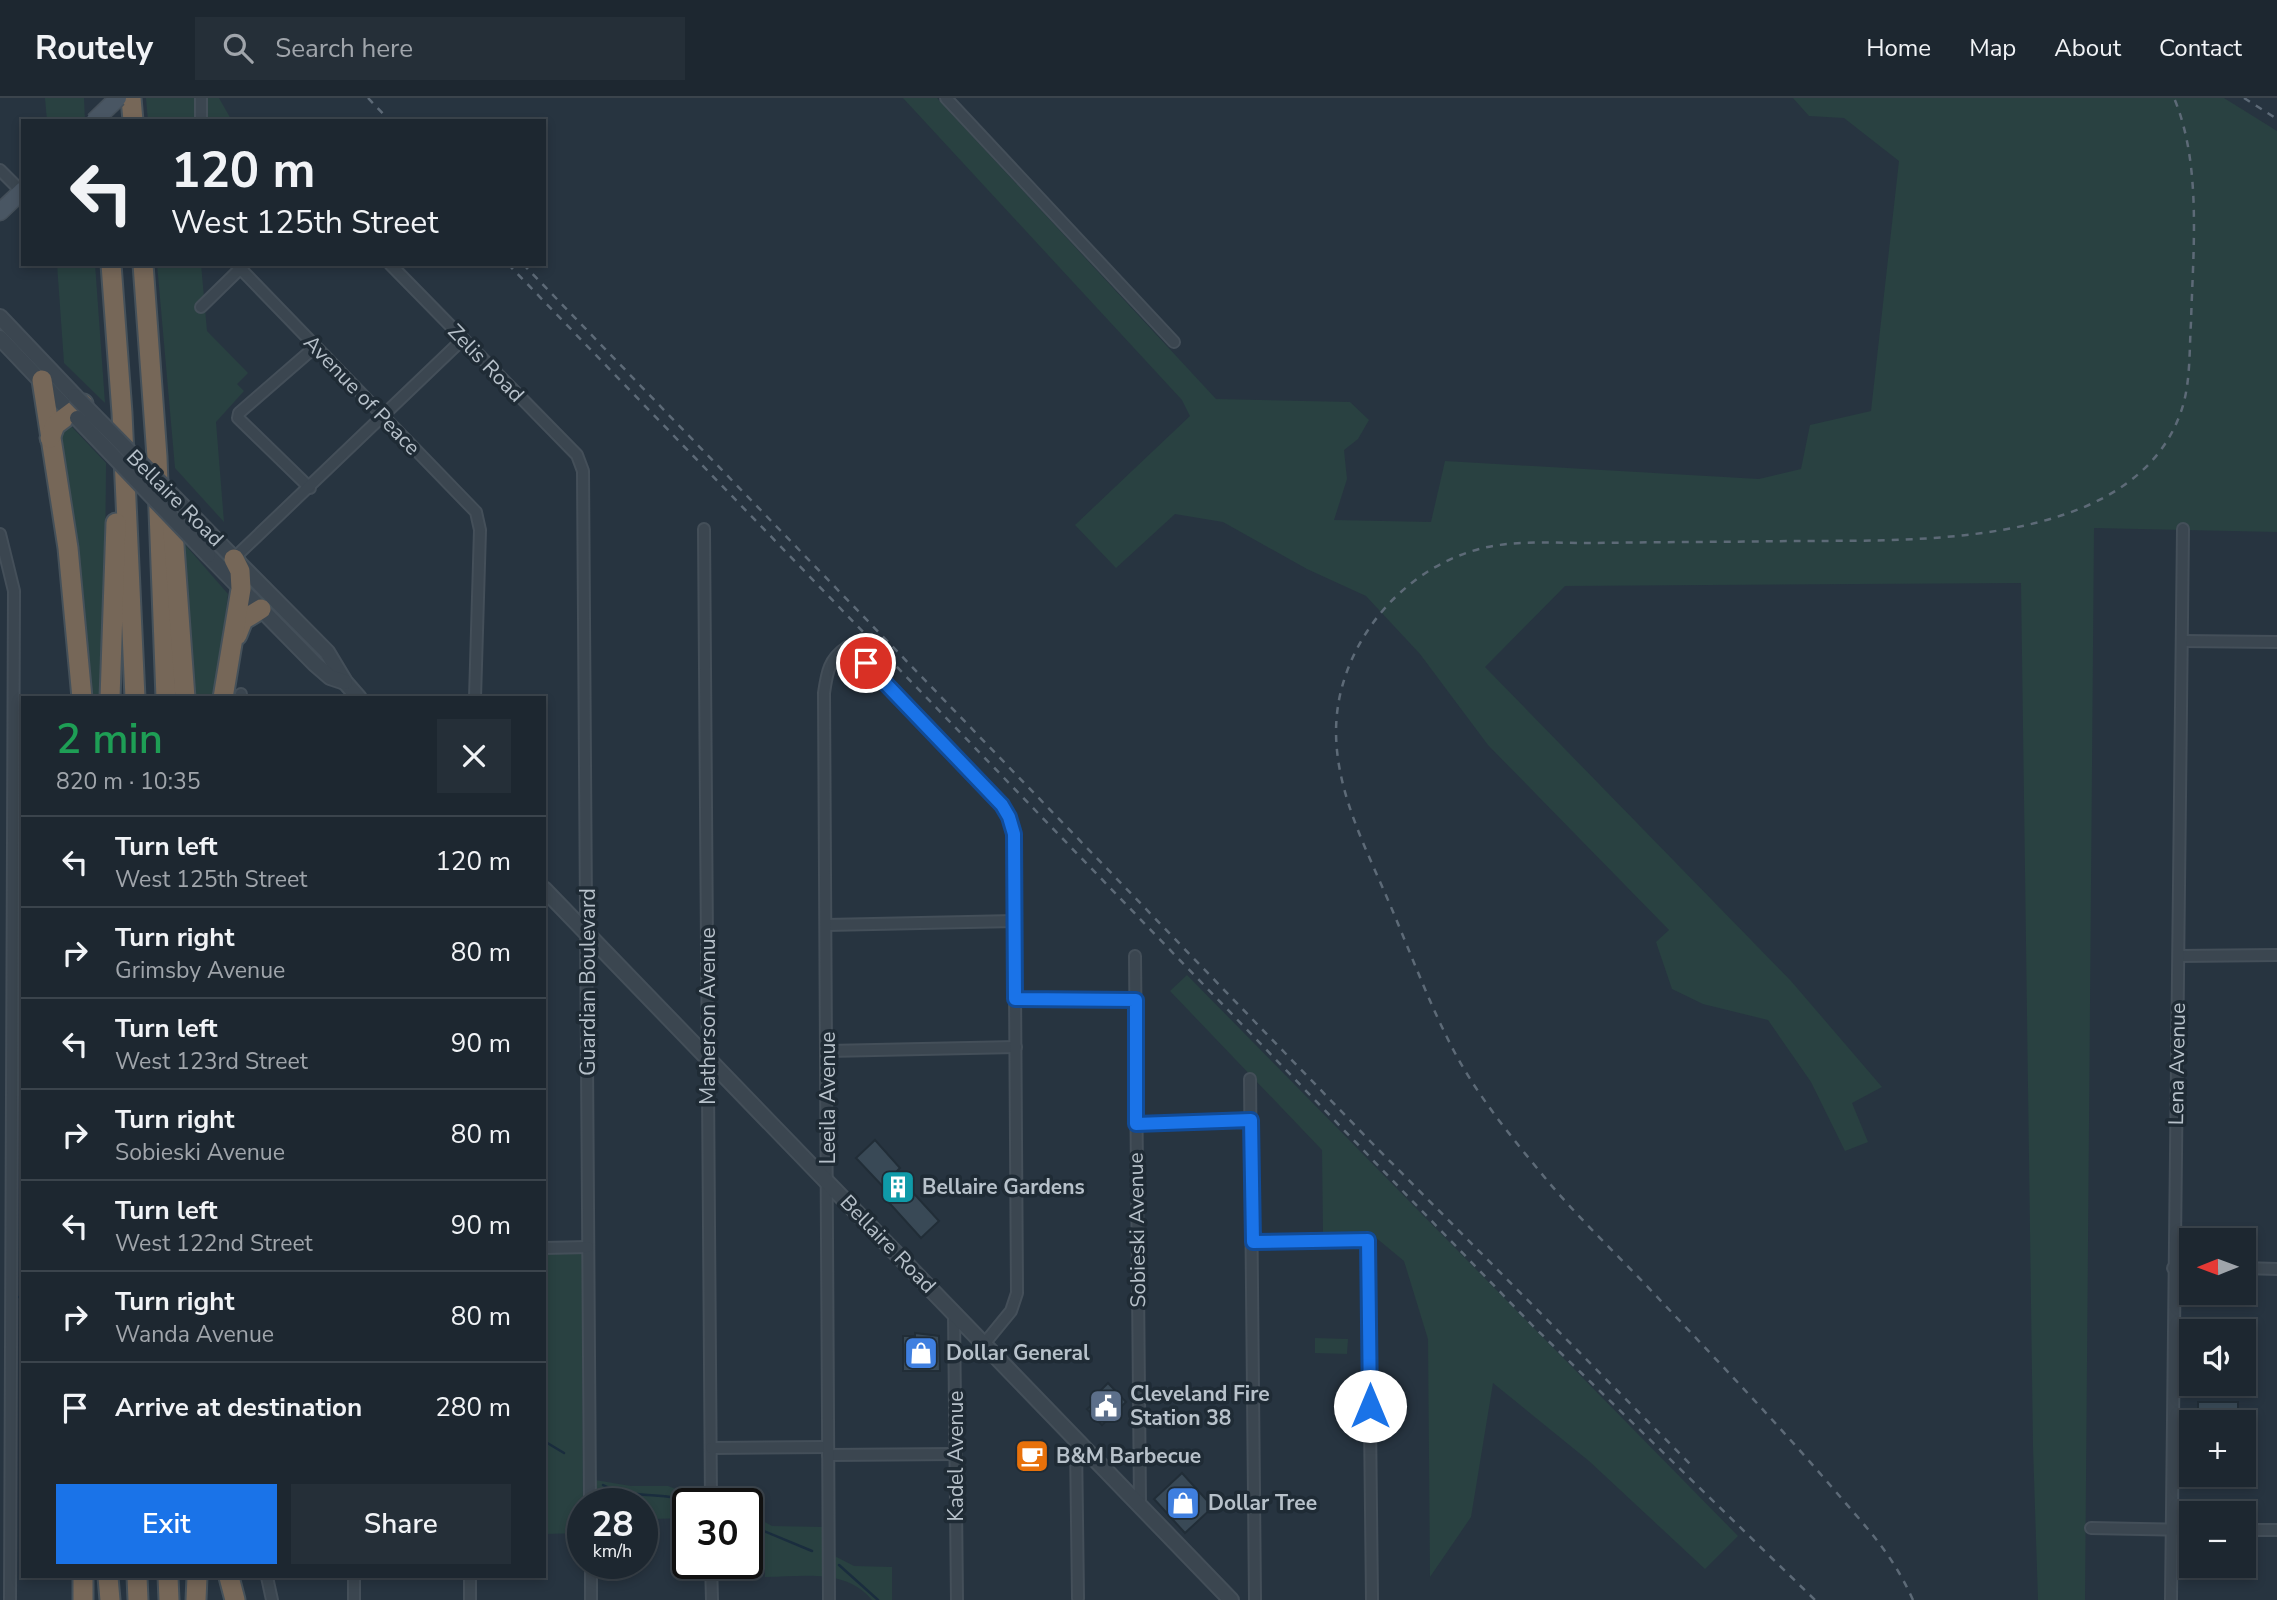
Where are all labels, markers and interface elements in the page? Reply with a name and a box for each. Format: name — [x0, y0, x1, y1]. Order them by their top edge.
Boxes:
search box — [195, 17, 685, 80]
text: Routely — [35, 26, 153, 71]
icon: search — [219, 29, 257, 67]
text: Search here — [275, 31, 413, 66]
text: Home — [1866, 32, 1931, 64]
text: Map — [1969, 32, 2016, 64]
text: About — [2054, 32, 2121, 64]
text: Contact — [2159, 32, 2242, 64]
text: 120 m — [171, 137, 315, 204]
icon: left — [56, 147, 147, 238]
text: West 125th Street — [171, 201, 439, 244]
street label: Zelis Road — [442, 318, 530, 408]
street label: Avenue of Peace — [298, 329, 426, 461]
street label: Bellaire Road — [120, 443, 230, 553]
pin — [836, 633, 896, 693]
icon: arrive — [847, 644, 885, 682]
text: 2 min — [56, 711, 163, 768]
button: close — [437, 719, 511, 793]
text: 820 m · 10:35 — [56, 766, 201, 797]
text: Turn left — [115, 829, 218, 864]
icon: left — [56, 843, 94, 881]
text: 120 m — [435, 844, 511, 879]
text: West 125th Street — [115, 864, 307, 895]
street label: Guardian Boulevard — [574, 888, 602, 1076]
text: Turn right — [115, 920, 234, 955]
street label: Matherson Avenue — [694, 927, 722, 1105]
icon: right — [56, 934, 94, 972]
text: 80 m — [451, 935, 511, 970]
text: Grimsby Avenue — [115, 955, 285, 986]
street label: Lena Avenue — [2162, 1003, 2192, 1125]
text: Turn left — [115, 1011, 218, 1046]
icon: left — [56, 1025, 94, 1063]
text: 90 m — [451, 1026, 511, 1061]
street label: Leeila Avenue — [814, 1032, 842, 1164]
text: West 123rd Street — [115, 1046, 308, 1077]
text: Turn right — [115, 1102, 234, 1137]
icon: right — [56, 1116, 94, 1154]
text: 80 m — [451, 1117, 511, 1152]
text: Sobieski Avenue — [115, 1137, 285, 1168]
street label: Sobieski Avenue — [1122, 1152, 1152, 1308]
building icon: Bellaire Gardens — [879, 1168, 917, 1206]
place label: Bellaire Gardens — [922, 1173, 1085, 1201]
street label: Bellaire Road — [834, 1189, 942, 1299]
text: Turn left — [115, 1193, 218, 1228]
icon: left — [56, 1207, 94, 1245]
text: 90 m — [451, 1208, 511, 1243]
text: West 122nd Street — [115, 1228, 313, 1259]
north arrow — [2179, 1228, 2256, 1306]
map controls — [2179, 1228, 2256, 1578]
text: Turn right — [115, 1284, 234, 1319]
icon: right — [56, 1298, 94, 1336]
text: 80 m — [451, 1299, 511, 1334]
text: Wanda Avenue — [115, 1319, 274, 1350]
button: sound — [2179, 1319, 2256, 1396]
shop icon: Dollar General — [902, 1334, 940, 1372]
place label: Dollar General — [946, 1339, 1090, 1367]
position arrow — [1333, 1369, 1407, 1443]
place label: Cleveland Fire Station 38 — [1130, 1380, 1270, 1432]
public building icon: Cleveland Fire Station 38 — [1087, 1387, 1125, 1425]
icon: arrive — [56, 1389, 94, 1427]
text: Arrive at destination — [115, 1390, 362, 1425]
text: 280 m — [435, 1390, 511, 1425]
street label: Kadel Avenue — [942, 1391, 970, 1521]
button: + — [2179, 1410, 2256, 1487]
cafe icon: B&M Barbecue — [1013, 1437, 1051, 1475]
place label: B&M Barbecue — [1056, 1442, 1201, 1470]
button: Exit — [56, 1484, 277, 1564]
button: Share — [291, 1484, 511, 1564]
shop icon: Dollar Tree — [1164, 1484, 1202, 1522]
speed limit sign: 30 — [672, 1488, 763, 1579]
place label: Dollar Tree — [1208, 1489, 1317, 1517]
text: 28 — [591, 1501, 634, 1548]
button: − — [2179, 1501, 2256, 1578]
text: km/h — [593, 1539, 632, 1563]

